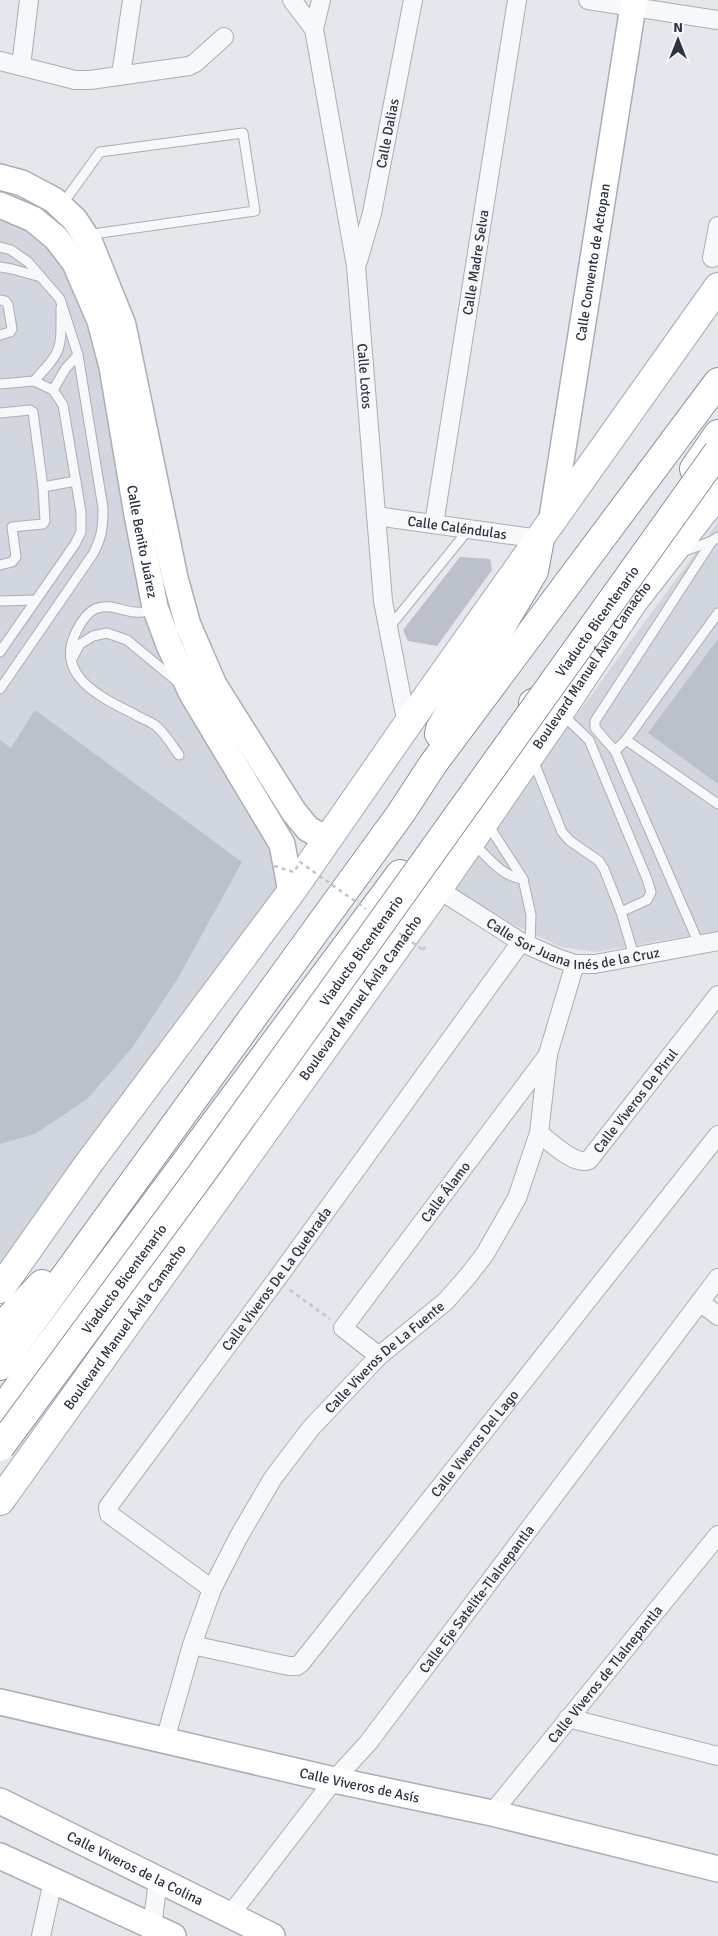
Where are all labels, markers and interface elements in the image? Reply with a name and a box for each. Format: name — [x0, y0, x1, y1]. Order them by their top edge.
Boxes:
north arrow — [653, 15, 703, 65]
text: N — [673, 19, 683, 36]
street label: Calle Dalias — [372, 97, 402, 170]
street label: Calle Convento de Actopan — [572, 182, 613, 342]
street label: Calle Madre Selva — [459, 208, 492, 316]
street label: Calle Lotos — [354, 343, 376, 410]
street label: Calle Benito Juárez — [124, 484, 162, 600]
street label: Calle Caléndulas — [406, 512, 508, 543]
street label: Viaducto Bicentenario — [552, 562, 642, 680]
street label: Boulevard Manuel Ávila Camacho — [529, 578, 654, 752]
street label: Viaducto Bicentenario — [316, 892, 407, 1009]
street label: Boulevard Manuel Ávila Camacho — [295, 912, 425, 1084]
street label: Calle Sor Juana Inés de la Cruz — [483, 914, 661, 973]
street label: Calle Viveros De Pirul — [589, 1045, 681, 1156]
street label: Calle Álamo — [417, 1158, 474, 1225]
street label: Calle Viveros De La Quebrada — [218, 1204, 335, 1354]
street label: Viaducto Bicentenario — [78, 1221, 170, 1337]
street label: Boulevard Manuel Ávila Camacho — [60, 1241, 189, 1413]
street label: Calle Viveros De La Fuente — [321, 1297, 448, 1417]
street label: Calle Viveros Del Lago — [427, 1386, 522, 1501]
street label: Calle Eje Satelite-Tlalnepantla — [415, 1521, 538, 1676]
street label: Calle Viveros de Tlalnepantla — [544, 1602, 666, 1746]
street label: Calle Viveros de Asís — [298, 1764, 421, 1806]
street label: Calle Viveros de la Colina — [64, 1827, 206, 1909]

